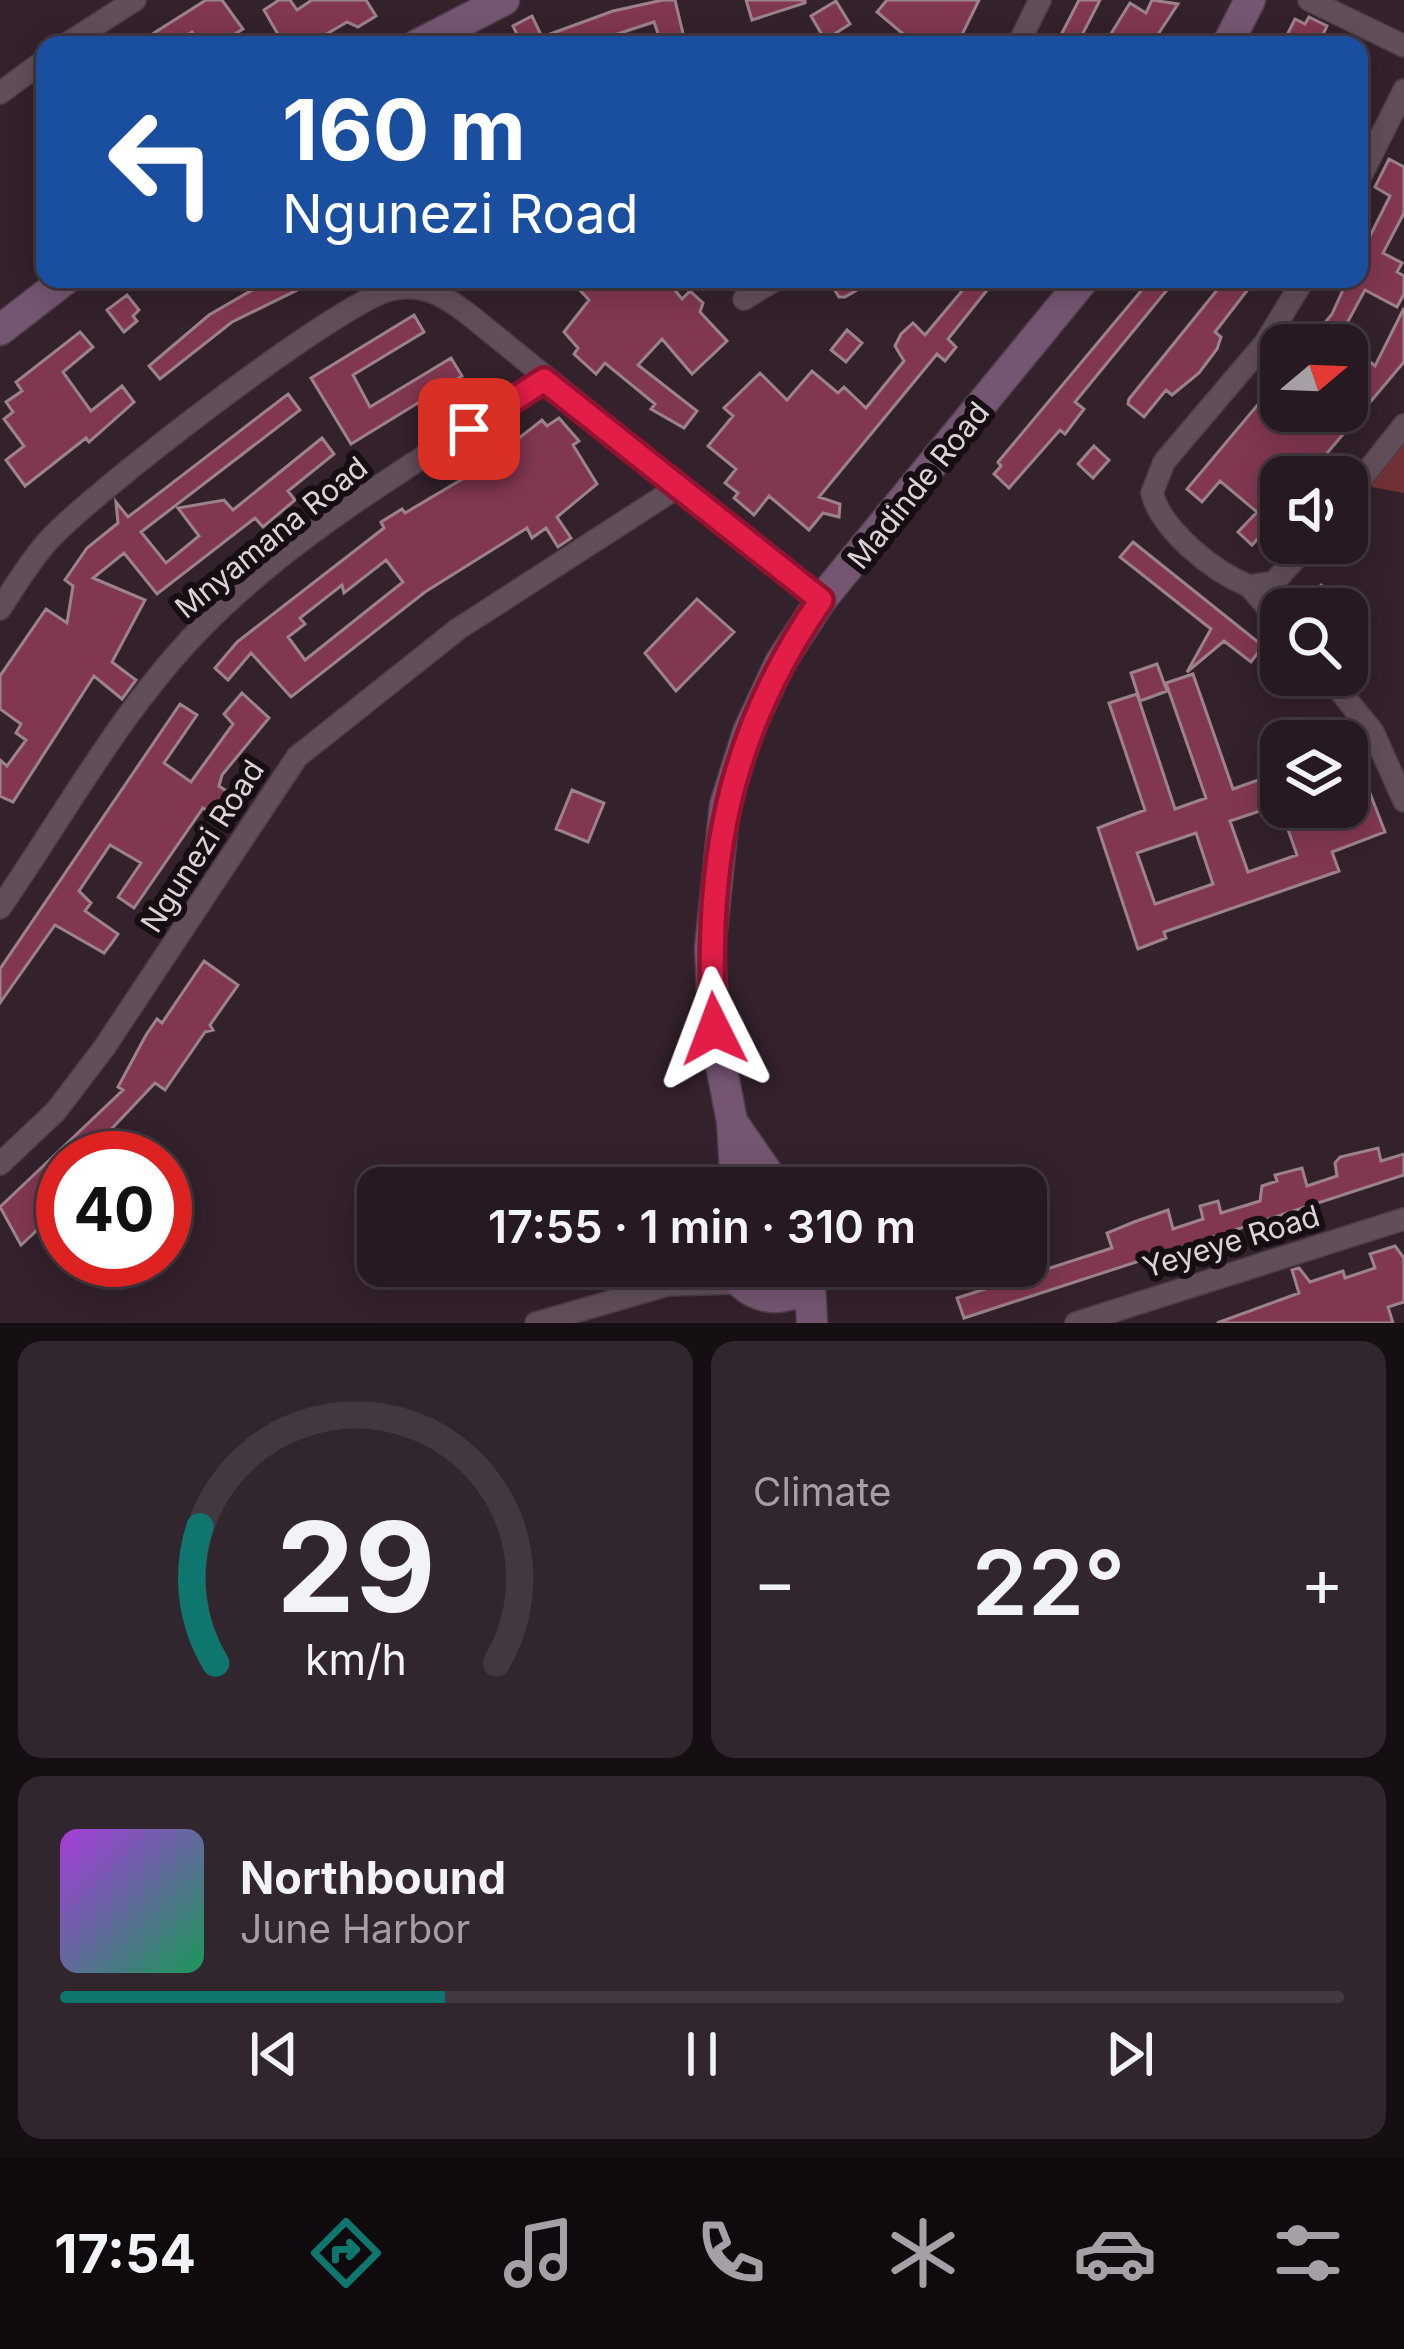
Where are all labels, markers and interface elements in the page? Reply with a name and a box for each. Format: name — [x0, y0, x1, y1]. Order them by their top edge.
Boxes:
text: 160 m — [282, 79, 526, 180]
icon: left — [84, 84, 240, 240]
text: Ngunezi Road — [282, 181, 639, 246]
north arrow — [1260, 324, 1368, 432]
map controls — [1260, 324, 1368, 828]
pin — [418, 378, 520, 480]
street label: Madinde Road — [840, 394, 996, 576]
icon: arrive — [436, 396, 502, 462]
street label: Mnyamana Road — [168, 449, 374, 625]
button: sound — [1260, 456, 1368, 564]
button: search — [1260, 588, 1368, 696]
button: layers — [1260, 720, 1368, 828]
street label: Ngunezi Road — [133, 753, 271, 939]
position arrow — [651, 966, 777, 1092]
speed limit sign: 40 — [36, 1131, 192, 1287]
street label: Yeyeye Road — [1138, 1197, 1324, 1285]
text: 17:55 · 1 min · 310 m — [488, 1199, 916, 1254]
text: Climate — [753, 1468, 892, 1515]
text: 29 — [276, 1491, 435, 1642]
text: 22° — [972, 1528, 1125, 1637]
text: − — [753, 1542, 797, 1622]
text: + — [1300, 1542, 1344, 1622]
text: km/h — [305, 1632, 406, 1684]
text: Northbound — [240, 1850, 506, 1905]
text: June Harbor — [240, 1905, 470, 1952]
icon: previous — [241, 2021, 307, 2087]
icon: pause — [669, 2021, 735, 2087]
icon: next — [1097, 2021, 1163, 2087]
icon: directions — [304, 2211, 388, 2295]
icon: music — [497, 2211, 581, 2295]
icon: phone — [689, 2211, 773, 2295]
icon: climate — [881, 2211, 965, 2295]
icon: car — [1073, 2211, 1157, 2295]
icon: filters — [1266, 2211, 1350, 2295]
text: 17:54 — [54, 2221, 196, 2286]

